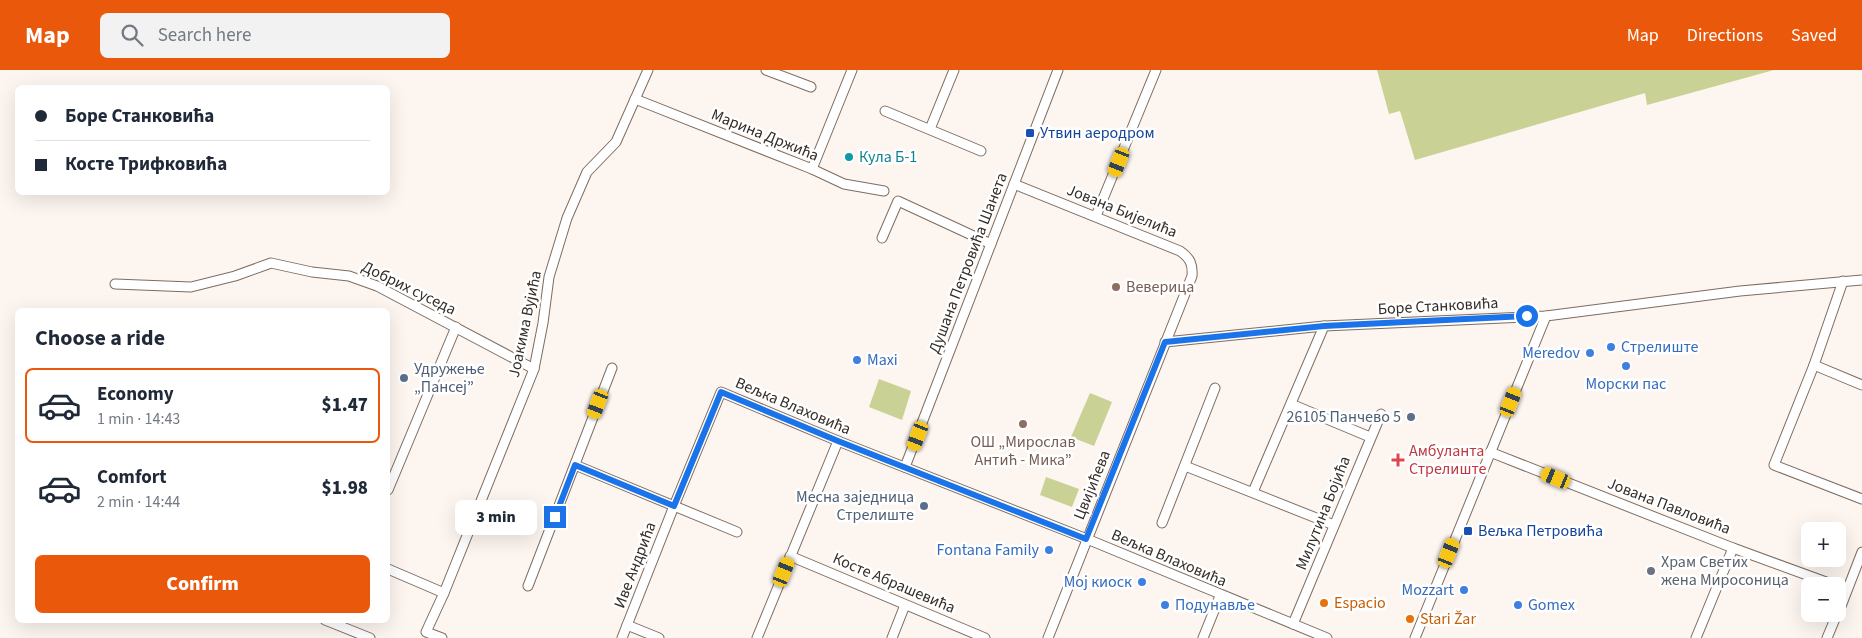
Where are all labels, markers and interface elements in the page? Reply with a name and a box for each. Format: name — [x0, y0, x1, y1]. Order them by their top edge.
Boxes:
search box — [100, 13, 450, 58]
text: Map — [25, 18, 70, 53]
icon: search — [118, 21, 146, 49]
text: Search here — [158, 22, 251, 49]
text: Map — [1627, 23, 1659, 48]
text: Directions — [1687, 23, 1763, 48]
text: Saved — [1791, 23, 1837, 48]
text: Боре Станковића — [65, 103, 214, 130]
street label: Марина Држића — [708, 103, 822, 167]
place label: Утвин аеродром — [1040, 122, 1155, 144]
marker: Утвин аеродром — [1024, 127, 1036, 139]
car — [1106, 145, 1131, 179]
place label: Кула Б-1 — [859, 146, 917, 168]
text: Косте Трифковића — [65, 151, 227, 178]
marker: Кула Б-1 — [843, 151, 855, 163]
street label: Душана Петровића Шанета — [923, 169, 1013, 357]
street label: Јована Бијелића — [1064, 179, 1180, 243]
street label: Добрих суседа — [358, 256, 460, 320]
street label: Јоакима Вујића — [503, 269, 547, 379]
place label: Веверица — [1126, 276, 1194, 298]
marker: Веверица — [1110, 281, 1122, 293]
street label: Боре Станковића — [1377, 292, 1499, 320]
route start — [1516, 305, 1538, 327]
text: Choose a ride — [35, 322, 165, 354]
place label: Стрелиште — [1621, 336, 1699, 358]
marker: Стрелиште — [1605, 341, 1617, 353]
place label: Meredov — [1522, 342, 1581, 364]
marker: Meredov — [1584, 347, 1596, 359]
place label: Maxi — [867, 349, 898, 371]
marker: Maxi — [851, 354, 863, 366]
place label: Удружење „Пансеј” — [414, 358, 485, 398]
marker: Морски пас — [1620, 360, 1632, 372]
marker: Удружење „Пансеј” — [398, 372, 410, 384]
street label: Вељка Влаховића — [732, 372, 854, 440]
place label: Морски пас — [1586, 373, 1666, 395]
text: Economy — [97, 381, 174, 408]
icon: car — [37, 383, 82, 428]
car — [1498, 385, 1523, 419]
car — [585, 387, 610, 421]
text: $1.47 — [322, 392, 368, 419]
place label: 26105 Панчево 5 — [1287, 406, 1401, 428]
text: 1 min · 14:43 — [97, 408, 180, 430]
marker: 26105 Панчево 5 — [1405, 411, 1417, 423]
marker: ОШ „Мирослав Антић - Мика” — [1017, 418, 1029, 430]
car — [905, 419, 930, 453]
place label: ОШ „Мирослав Антић - Мика” — [970, 431, 1076, 471]
place label: Амбуланта Стрелиште — [1409, 440, 1487, 480]
street label: Цвијићева — [1068, 447, 1116, 523]
street label: Милутина Бојића — [1290, 453, 1356, 573]
marker: Амбуланта Стрелиште — [1391, 453, 1405, 467]
text: Comfort — [97, 464, 167, 491]
car — [1539, 465, 1572, 491]
icon: car — [37, 466, 82, 511]
street label: Јована Павловића — [1604, 472, 1734, 540]
text: $1.98 — [322, 475, 368, 502]
place label: Месна заједница Стрелиште — [796, 486, 914, 526]
text: 2 min · 14:44 — [97, 491, 180, 513]
callout: 3 min — [455, 500, 538, 534]
marker: Месна заједница Стрелиште — [918, 500, 930, 512]
text: 3 min — [476, 506, 516, 528]
route end — [544, 506, 566, 528]
street label: Иве Андрића — [608, 519, 662, 611]
place label: Вељка Петровића — [1478, 520, 1603, 542]
map controls — [1801, 522, 1846, 622]
button: + — [1801, 522, 1846, 567]
street label: Вељка Влаховића — [1108, 524, 1230, 592]
marker: Вељка Петровића — [1462, 525, 1474, 537]
car — [1436, 536, 1461, 570]
place label: Fontana Family — [937, 539, 1040, 561]
marker: Fontana Family — [1043, 544, 1055, 556]
street label: Косте Абрашевића — [829, 547, 959, 619]
place label: Храм Светих жена Миросоница — [1661, 551, 1789, 591]
button: Confirm — [35, 555, 370, 613]
car — [771, 555, 796, 589]
marker: Храм Светих жена Миросоница — [1645, 565, 1657, 577]
place label: Мој киоск — [1064, 571, 1132, 593]
marker: Мој киоск — [1136, 576, 1148, 588]
button: − — [1801, 577, 1846, 622]
place label: Mozzart — [1402, 579, 1455, 601]
marker: Mozzart — [1458, 584, 1470, 596]
place label: Espacio — [1334, 592, 1386, 614]
place label: Подунавље — [1175, 594, 1255, 616]
place label: Gomex — [1528, 594, 1575, 616]
marker: Espacio — [1318, 597, 1330, 609]
marker: Подунавље — [1159, 599, 1171, 611]
marker: Gomex — [1512, 599, 1524, 611]
place label: Stari Žar — [1420, 608, 1476, 630]
marker: Stari Žar — [1404, 613, 1416, 625]

